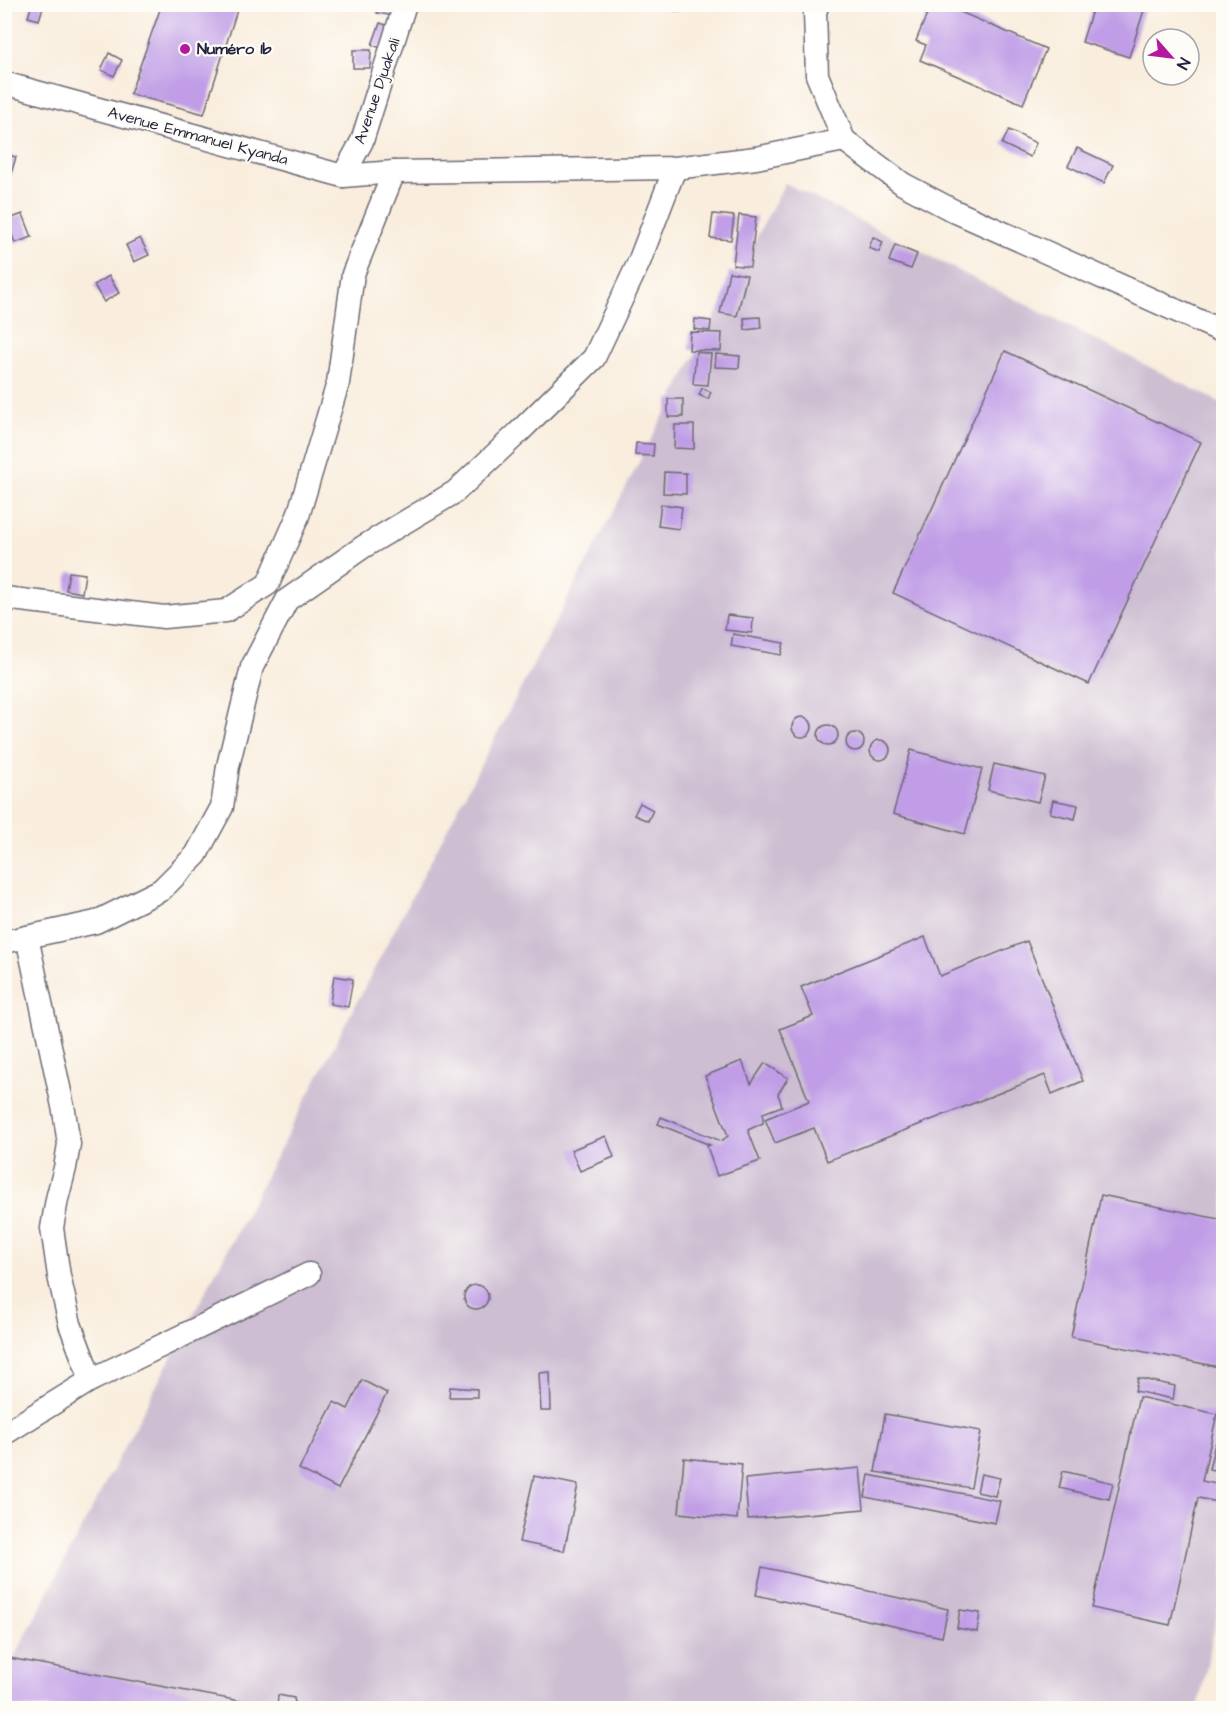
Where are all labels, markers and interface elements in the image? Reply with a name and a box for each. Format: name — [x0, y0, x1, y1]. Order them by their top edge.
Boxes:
north arrow — [1141, 27, 1201, 87]
street label: Avenue Djuakali — [349, 34, 406, 147]
place label: Numéro 1b — [197, 38, 272, 60]
marker: Numéro 1b — [178, 42, 192, 56]
text: N — [1171, 54, 1195, 73]
street label: Avenue Emmanuel Kyanda — [105, 101, 290, 172]

